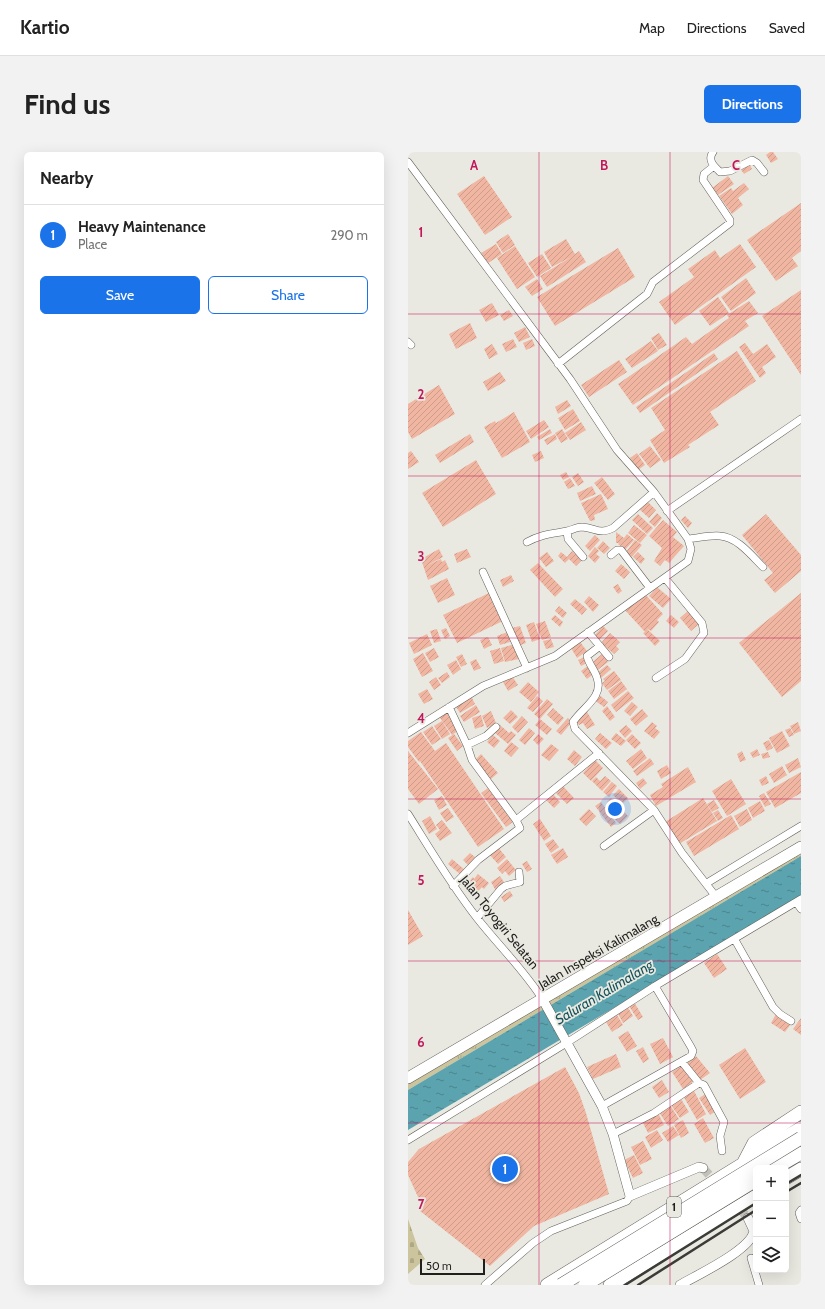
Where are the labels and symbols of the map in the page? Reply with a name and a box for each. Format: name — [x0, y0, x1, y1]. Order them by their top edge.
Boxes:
text: A — [470, 157, 479, 173]
text: B — [600, 157, 608, 173]
text: C — [732, 157, 740, 173]
text: 1 — [419, 224, 423, 240]
text: 2 — [418, 386, 425, 402]
text: 3 — [417, 548, 425, 564]
text: 4 — [417, 710, 425, 726]
your location — [605, 799, 625, 819]
street label: Jalan Toyogiri Selatan — [457, 871, 543, 972]
text: 5 — [418, 872, 425, 888]
street label: Jalan Inspeksi Kalimalang — [534, 910, 661, 992]
water label: Saluran Kalimalang — [552, 955, 657, 1028]
text: 6 — [417, 1034, 425, 1050]
pin: 1 — [492, 1154, 518, 1184]
text: 7 — [418, 1196, 425, 1212]
road number: 1 — [667, 1197, 681, 1217]
scale bar — [420, 1257, 485, 1276]

